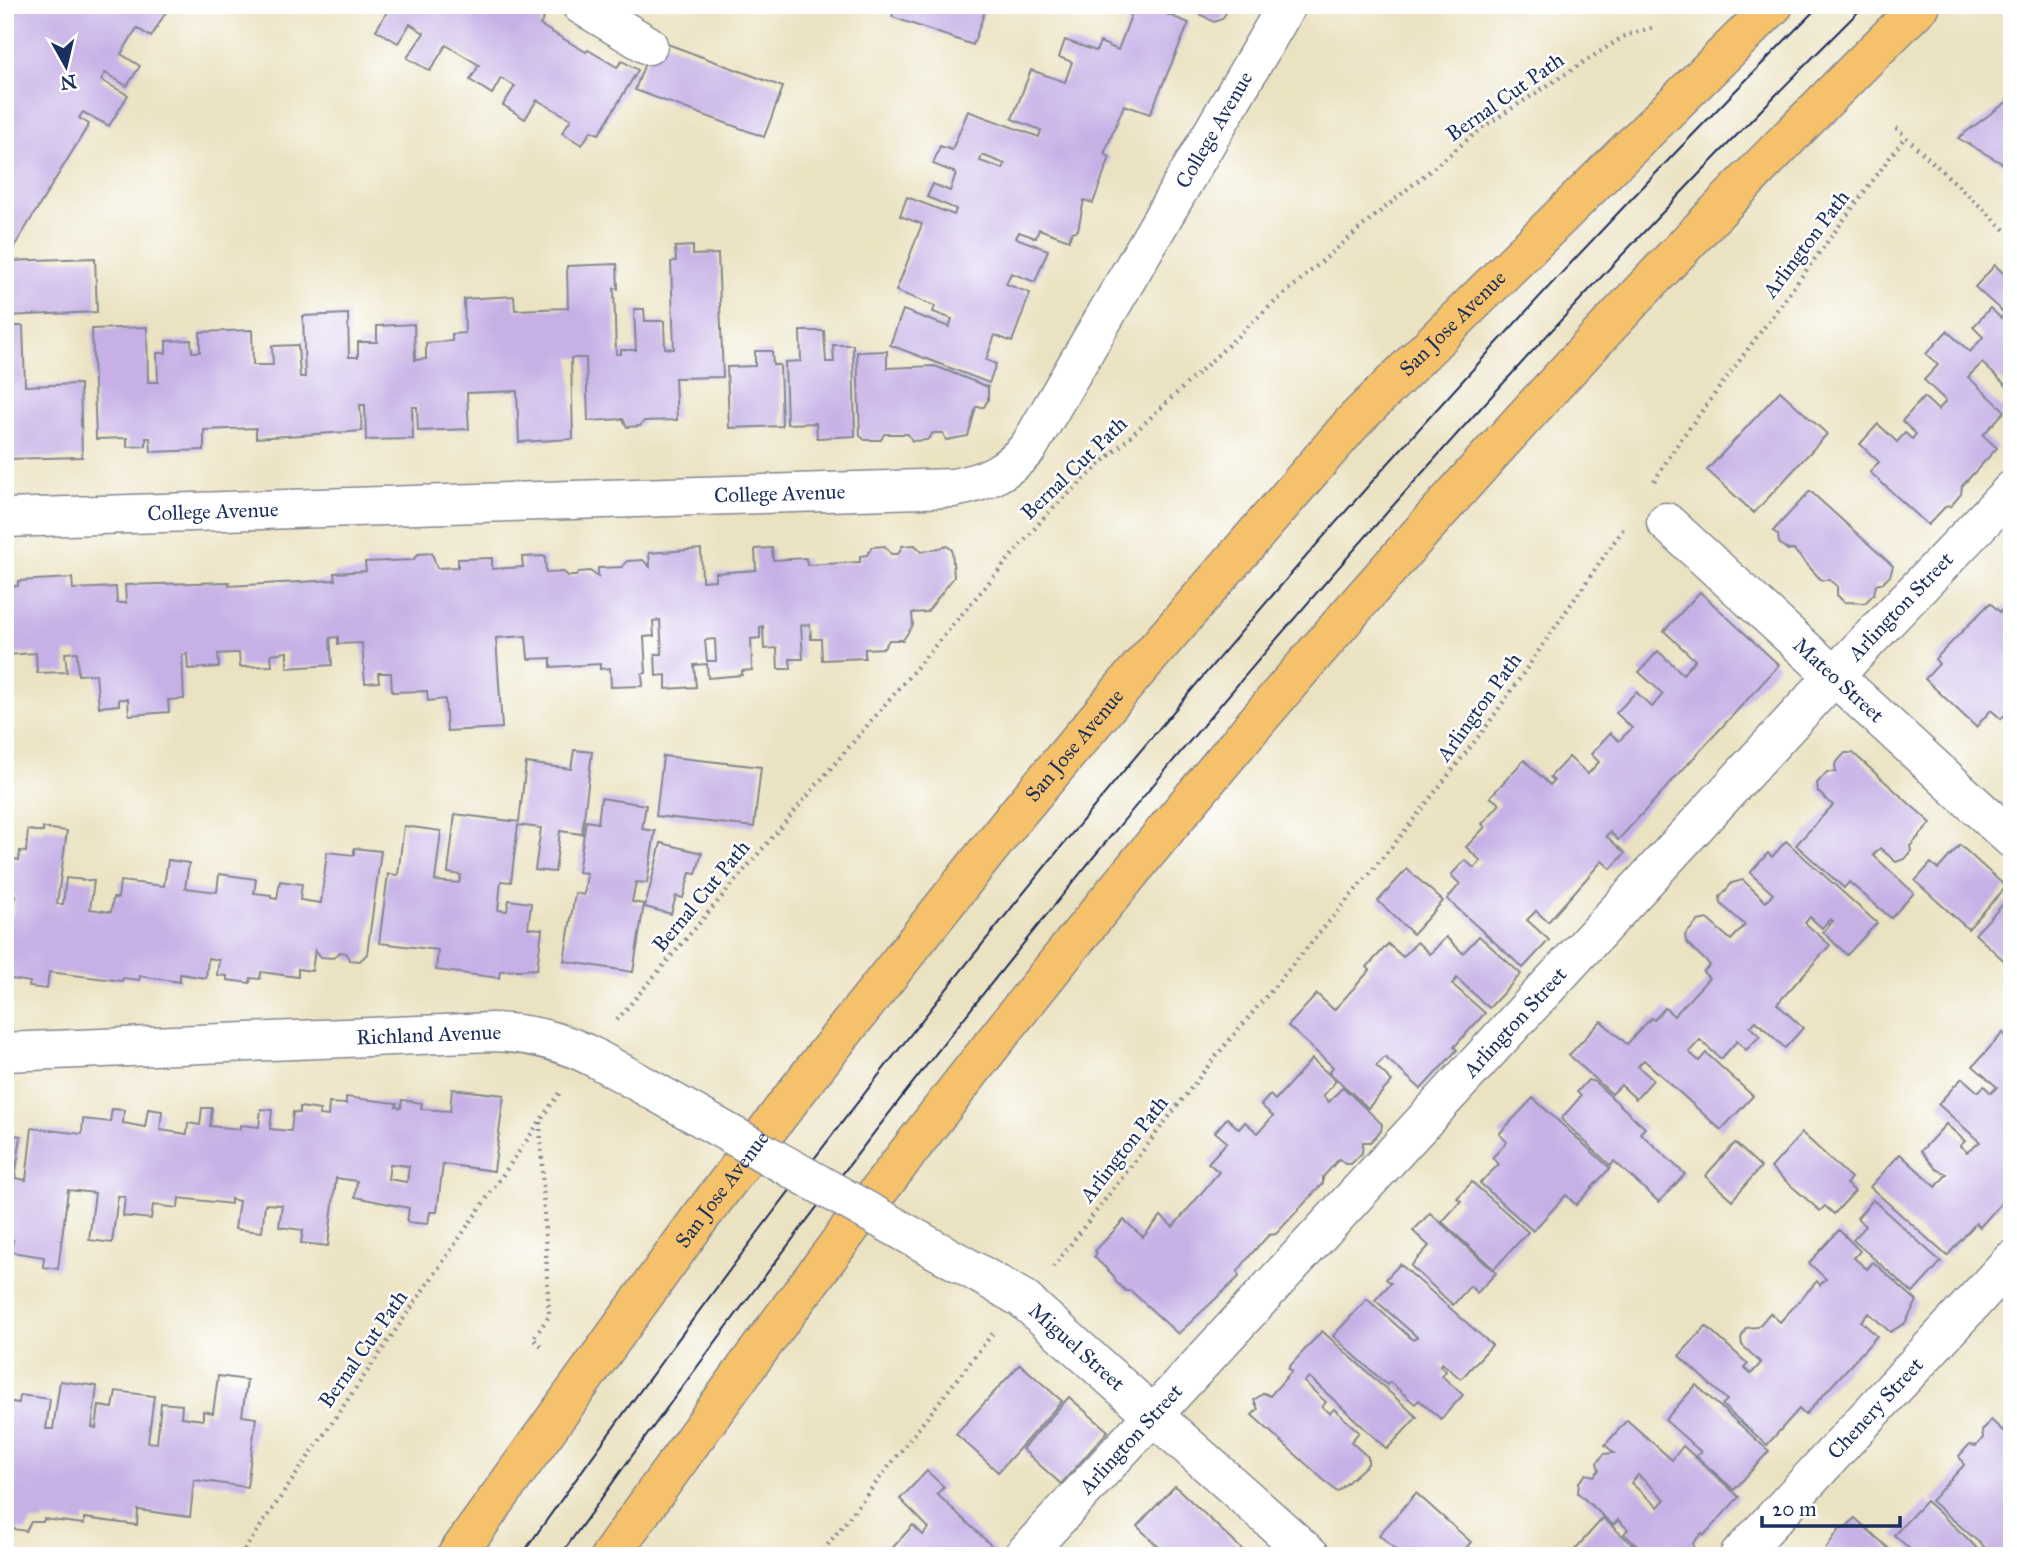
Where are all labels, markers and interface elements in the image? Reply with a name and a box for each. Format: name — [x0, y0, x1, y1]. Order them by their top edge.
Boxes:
north arrow — [32, 32, 102, 102]
street label: Bernal Cut Path — [1441, 47, 1569, 147]
street label: College Avenue — [1170, 66, 1259, 193]
text: N — [59, 70, 78, 95]
street label: Arlington Path — [1756, 185, 1855, 304]
street label: San Jose Avenue — [1394, 265, 1512, 382]
street label: Bernal Cut Path — [1015, 410, 1133, 525]
street label: College Avenue — [714, 478, 846, 509]
street label: College Avenue — [147, 496, 279, 526]
street label: Arlington Street — [1842, 546, 1959, 667]
street label: Mateo Street — [1788, 632, 1890, 729]
street label: Arlington Path — [1430, 647, 1527, 767]
street label: San Jose Avenue — [1020, 683, 1130, 807]
street label: Bernal Cut Path — [647, 835, 756, 957]
street label: Arlington Street — [1457, 961, 1573, 1083]
street label: Richland Avenue — [356, 1019, 502, 1051]
street label: Arlington Path — [1074, 1090, 1174, 1208]
street label: San Jose Avenue — [670, 1126, 775, 1253]
street label: Bernal Cut Path — [313, 1285, 413, 1413]
street label: Miguel Street — [1023, 1297, 1131, 1397]
street label: Chenery Street — [1822, 1352, 1929, 1465]
street label: Arlington Street — [1073, 1378, 1188, 1500]
scale bar — [1762, 1484, 1900, 1528]
text: 20 m — [1772, 1496, 1817, 1522]

